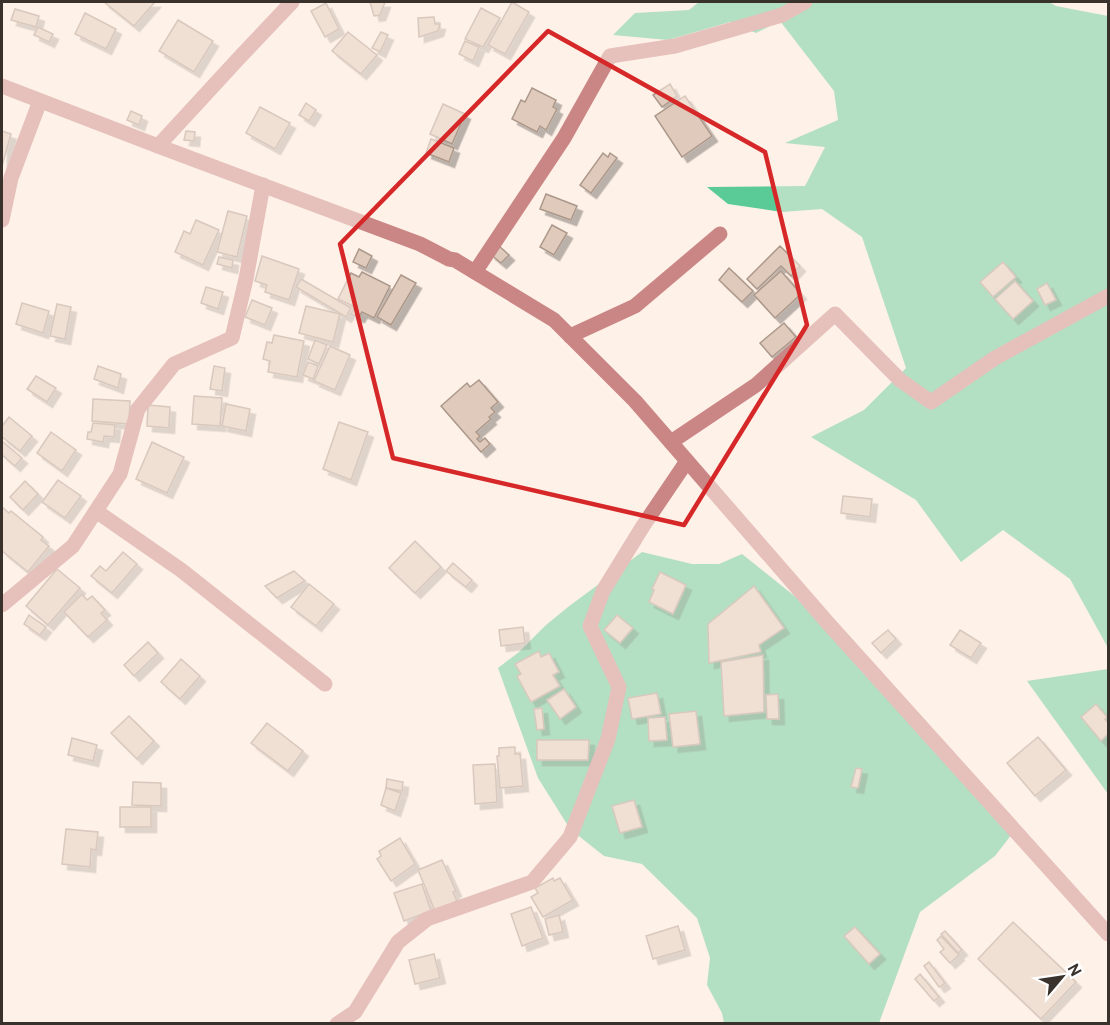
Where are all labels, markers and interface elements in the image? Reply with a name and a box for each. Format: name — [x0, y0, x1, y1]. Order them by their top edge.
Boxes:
north arrow — [1032, 947, 1092, 1007]
text: N — [1062, 961, 1085, 981]

